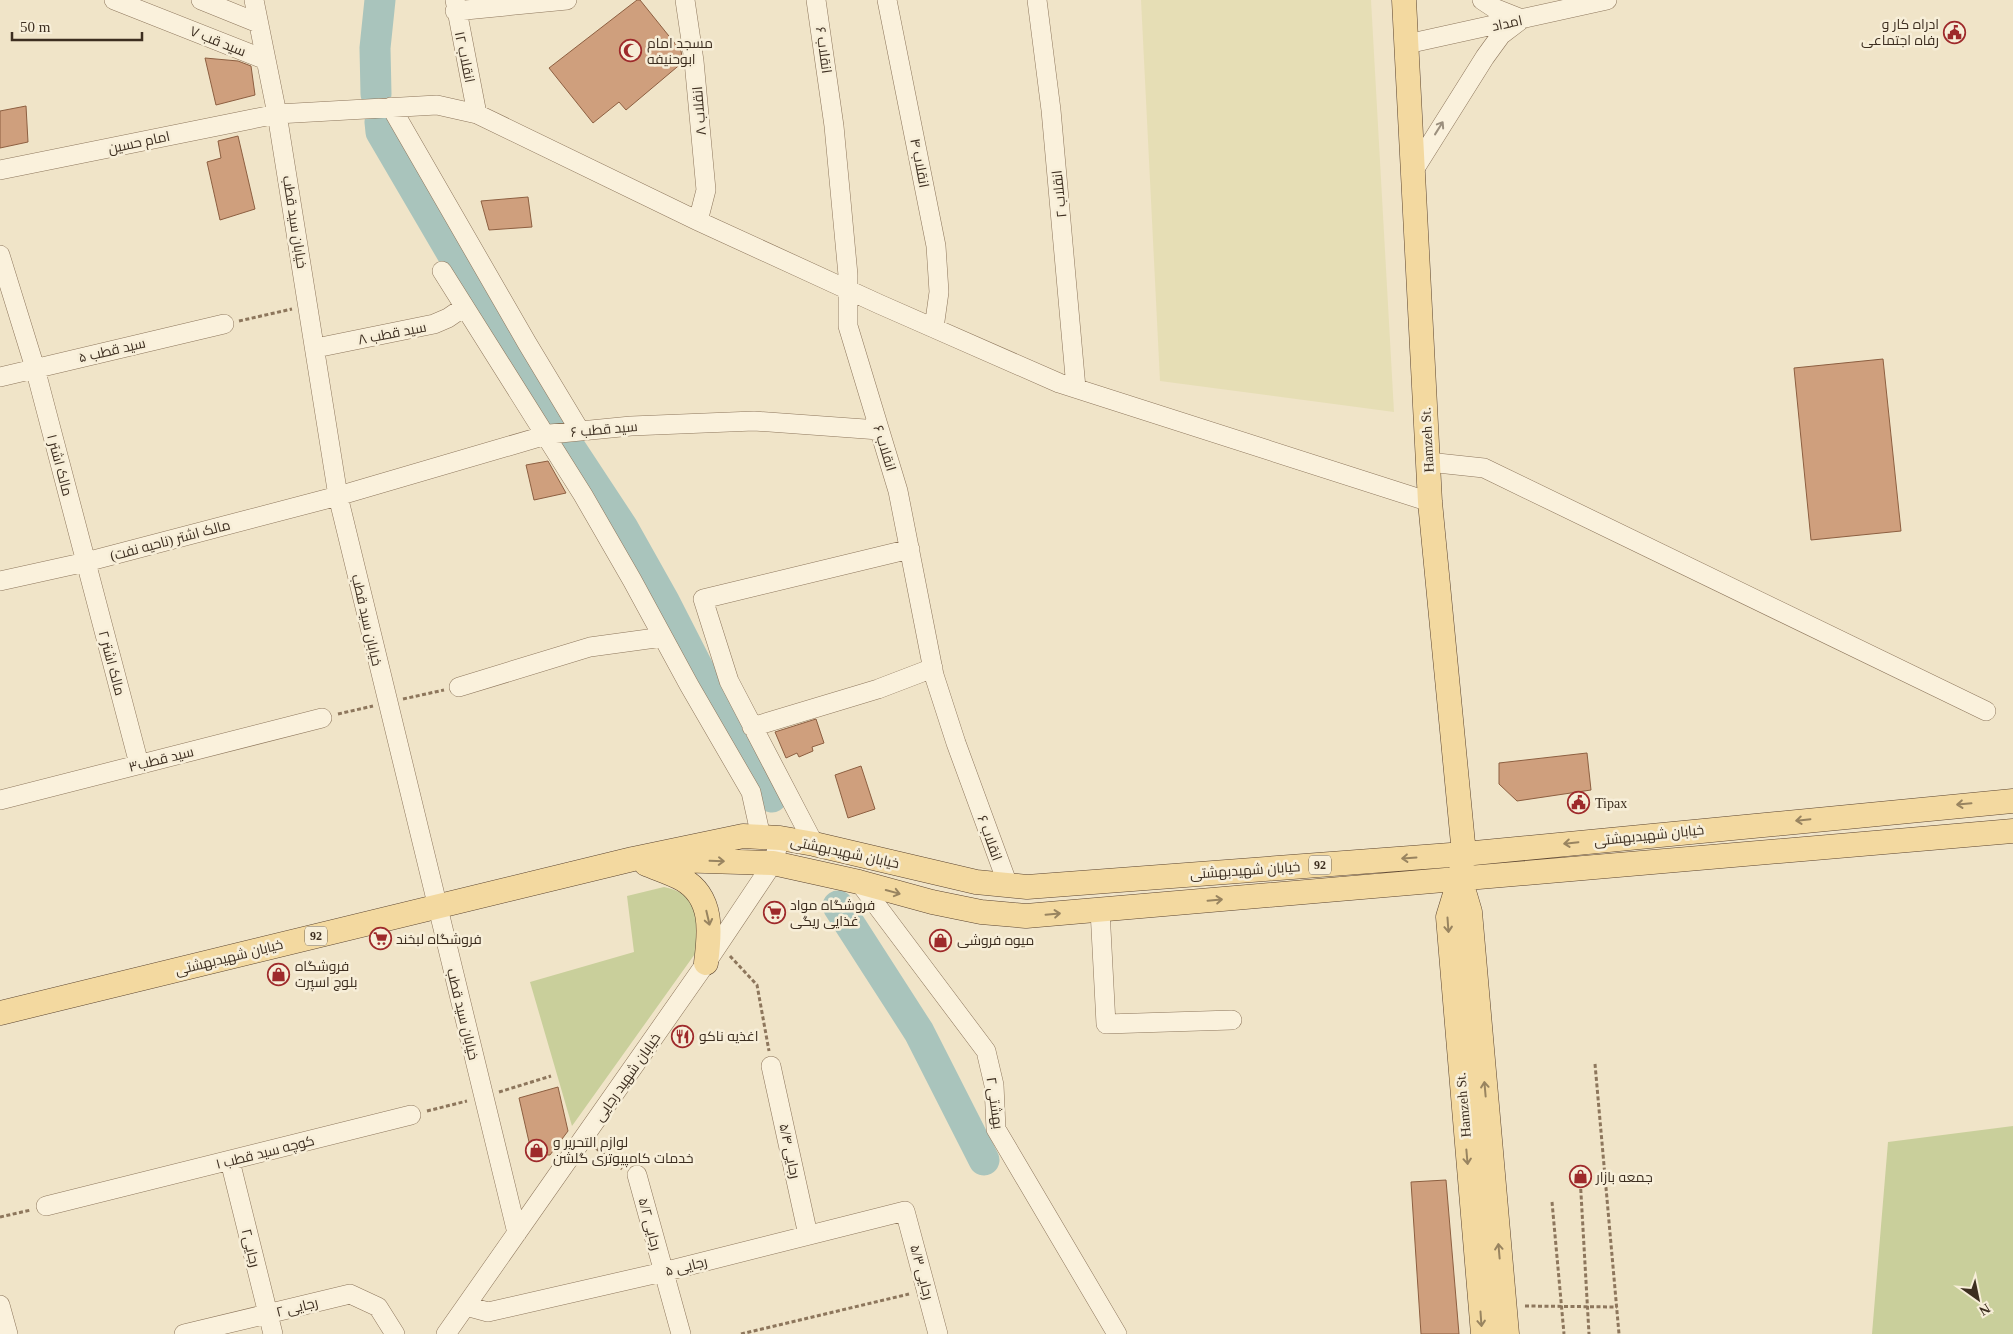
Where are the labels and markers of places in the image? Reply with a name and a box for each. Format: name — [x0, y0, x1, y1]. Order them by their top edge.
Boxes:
place label: ادراه کار و رفاه اجتماعی — [1861, 17, 1939, 48]
public building icon: ادراه کار و رفاه اجتماعی — [1943, 20, 1967, 44]
place label: مسجد امام ابوحنیفه — [647, 36, 713, 67]
mosque icon: مسجد امام ابوحنیفه — [619, 39, 643, 63]
public building icon: Tipax — [1567, 791, 1591, 815]
place label: Tipax — [1595, 796, 1627, 811]
place label: فروشگاه مواد غذایی ریگی — [790, 898, 875, 929]
supermarket icon: فروشگاه مواد غذایی ریگی — [762, 901, 786, 925]
supermarket icon: فروشگاه لبخند — [368, 927, 392, 951]
shop icon: میوه فروشی — [929, 928, 953, 952]
place label: فروشگاه لبخند — [396, 932, 482, 947]
place label: میوه فروشی — [957, 933, 1034, 948]
place label: فروشگاه بلوچ اسپرت — [295, 959, 357, 992]
shop icon: فروشگاه بلوچ اسپرت — [267, 962, 291, 986]
restaurant icon: اغذیه ناکو — [671, 1024, 695, 1048]
place label: اغذیه ناکو — [699, 1029, 759, 1044]
place label: لوازم التحریر و خدمات کامپیوتری گلشن — [553, 1135, 693, 1168]
shop icon: لوازم التحریر و خدمات کامپیوتری گلشن — [525, 1138, 549, 1162]
shop icon: جمعه بازار — [1568, 1165, 1592, 1189]
place label: جمعه بازار — [1595, 1170, 1653, 1185]

